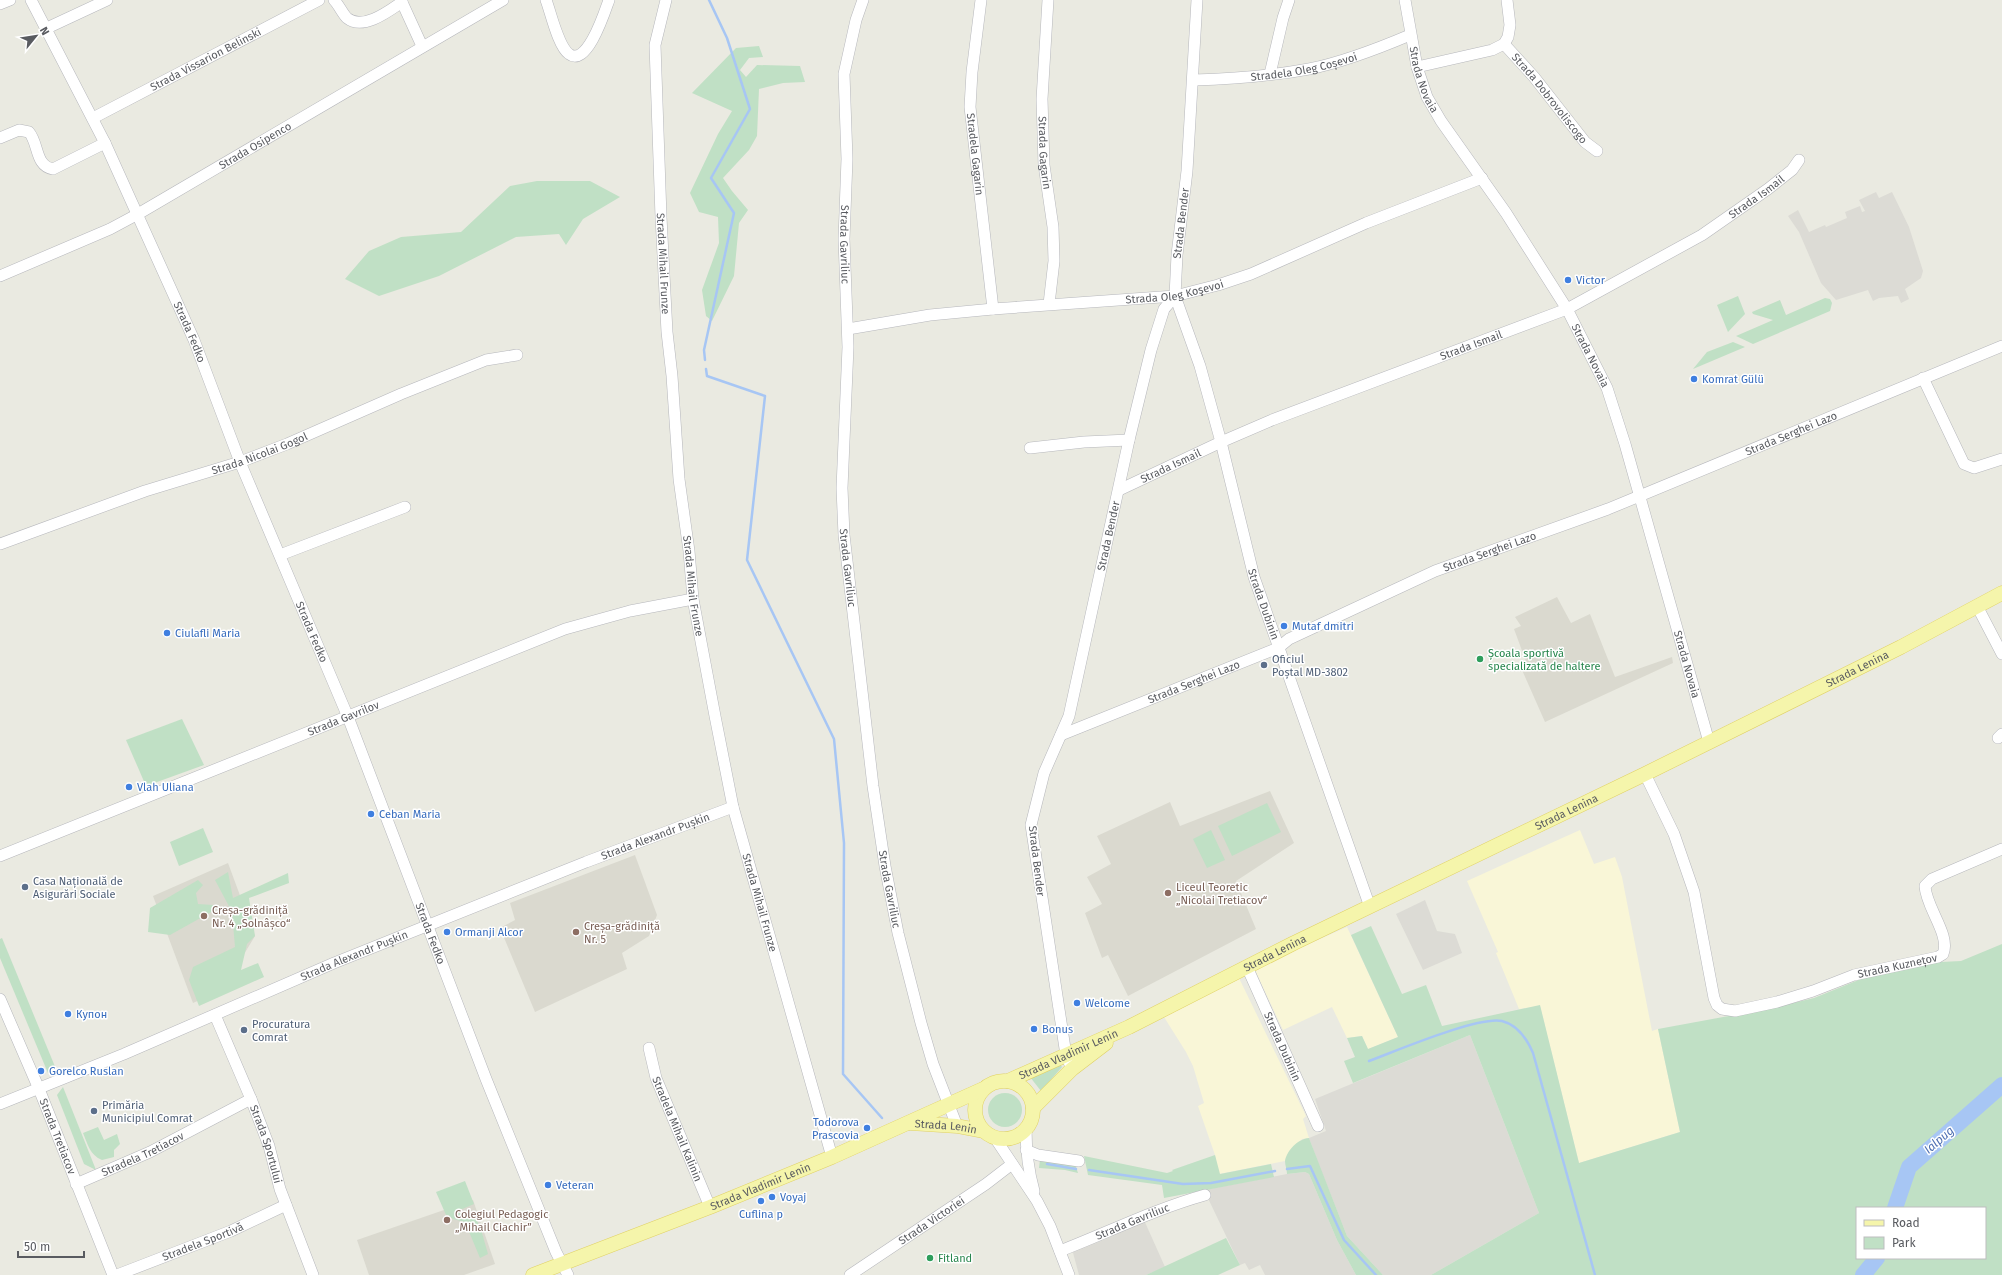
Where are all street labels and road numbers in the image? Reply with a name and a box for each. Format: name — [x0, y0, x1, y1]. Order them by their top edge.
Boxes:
street label: Strada Vissarion Belinski — [148, 25, 263, 94]
street label: Strada Novaia — [1406, 45, 1441, 115]
street label: Stradela Oleg Coșevoi — [1250, 50, 1359, 84]
street label: Strada Dobrovoliscogo — [1509, 51, 1590, 146]
street label: Stradela Gagarin — [964, 112, 986, 196]
street label: Strada Gagarin — [1036, 116, 1053, 190]
street label: Strada Osipenco — [217, 120, 294, 172]
street label: Strada Ismail — [1726, 173, 1787, 221]
street label: Strada Bender — [1171, 186, 1192, 259]
street label: Strada Gavriliuc — [837, 205, 852, 284]
street label: Strada Mihail Frunze — [654, 213, 672, 315]
street label: Strada Oleg Koşevoi — [1125, 278, 1225, 307]
street label: Strada Fedko — [170, 300, 208, 364]
street label: Strada Novaia — [1569, 322, 1612, 390]
street label: Strada Ismail — [1438, 328, 1504, 363]
street label: Strada Serghei Lazo — [1743, 409, 1839, 458]
street label: Strada Nicolai Gogol — [210, 430, 310, 477]
street label: Strada Ismail — [1138, 446, 1203, 486]
street label: Strada Bender — [1095, 499, 1123, 572]
street label: Strada Gavriliuc — [837, 528, 858, 608]
street label: Strada Serghei Lazo — [1441, 529, 1538, 575]
street label: Strada Mihail Frunze — [680, 535, 706, 637]
street label: Strada Dubinin — [1245, 567, 1282, 642]
street label: Strada Fedko — [293, 600, 330, 664]
street label: Strada Novaia — [1671, 629, 1702, 700]
street label: Strada Lenina — [1824, 648, 1891, 690]
street label: Strada Serghei Lazo — [1146, 658, 1242, 707]
street label: Strada Gavrilov — [306, 698, 382, 739]
street label: Strada Lenina — [1533, 792, 1600, 833]
street label: Strada Alexandr Pușkin — [599, 810, 712, 863]
street label: Strada Bender — [1026, 825, 1047, 898]
street label: Strada Gavriliuc — [876, 849, 903, 929]
street label: Strada Mihail Frunze — [739, 852, 780, 953]
street label: Strada Fedko — [412, 901, 448, 966]
street label: Strada Alexandr Pușkin — [299, 928, 410, 984]
street label: Strada Lenina — [1241, 932, 1308, 975]
street label: Strada Kuznețov — [1857, 951, 1939, 981]
street label: Strada Dubinin — [1261, 1010, 1303, 1083]
street label: Strada Vladimir Lenin — [1017, 1027, 1120, 1082]
street label: Stradela Mihail Kalinin — [649, 1075, 705, 1184]
street label: Strada Tretiacov — [36, 1097, 78, 1177]
street label: Strada Sportului — [247, 1103, 284, 1185]
street label: Strada Lenin — [914, 1117, 978, 1137]
street label: Stradela Tretiacov — [99, 1129, 187, 1179]
street label: Strada Vladimir Lenin — [708, 1160, 813, 1213]
street label: Strada Victoriei — [896, 1194, 967, 1248]
street label: Strada Gavriliuc — [1094, 1201, 1171, 1243]
street label: Stradela Sportivă — [161, 1220, 246, 1264]

